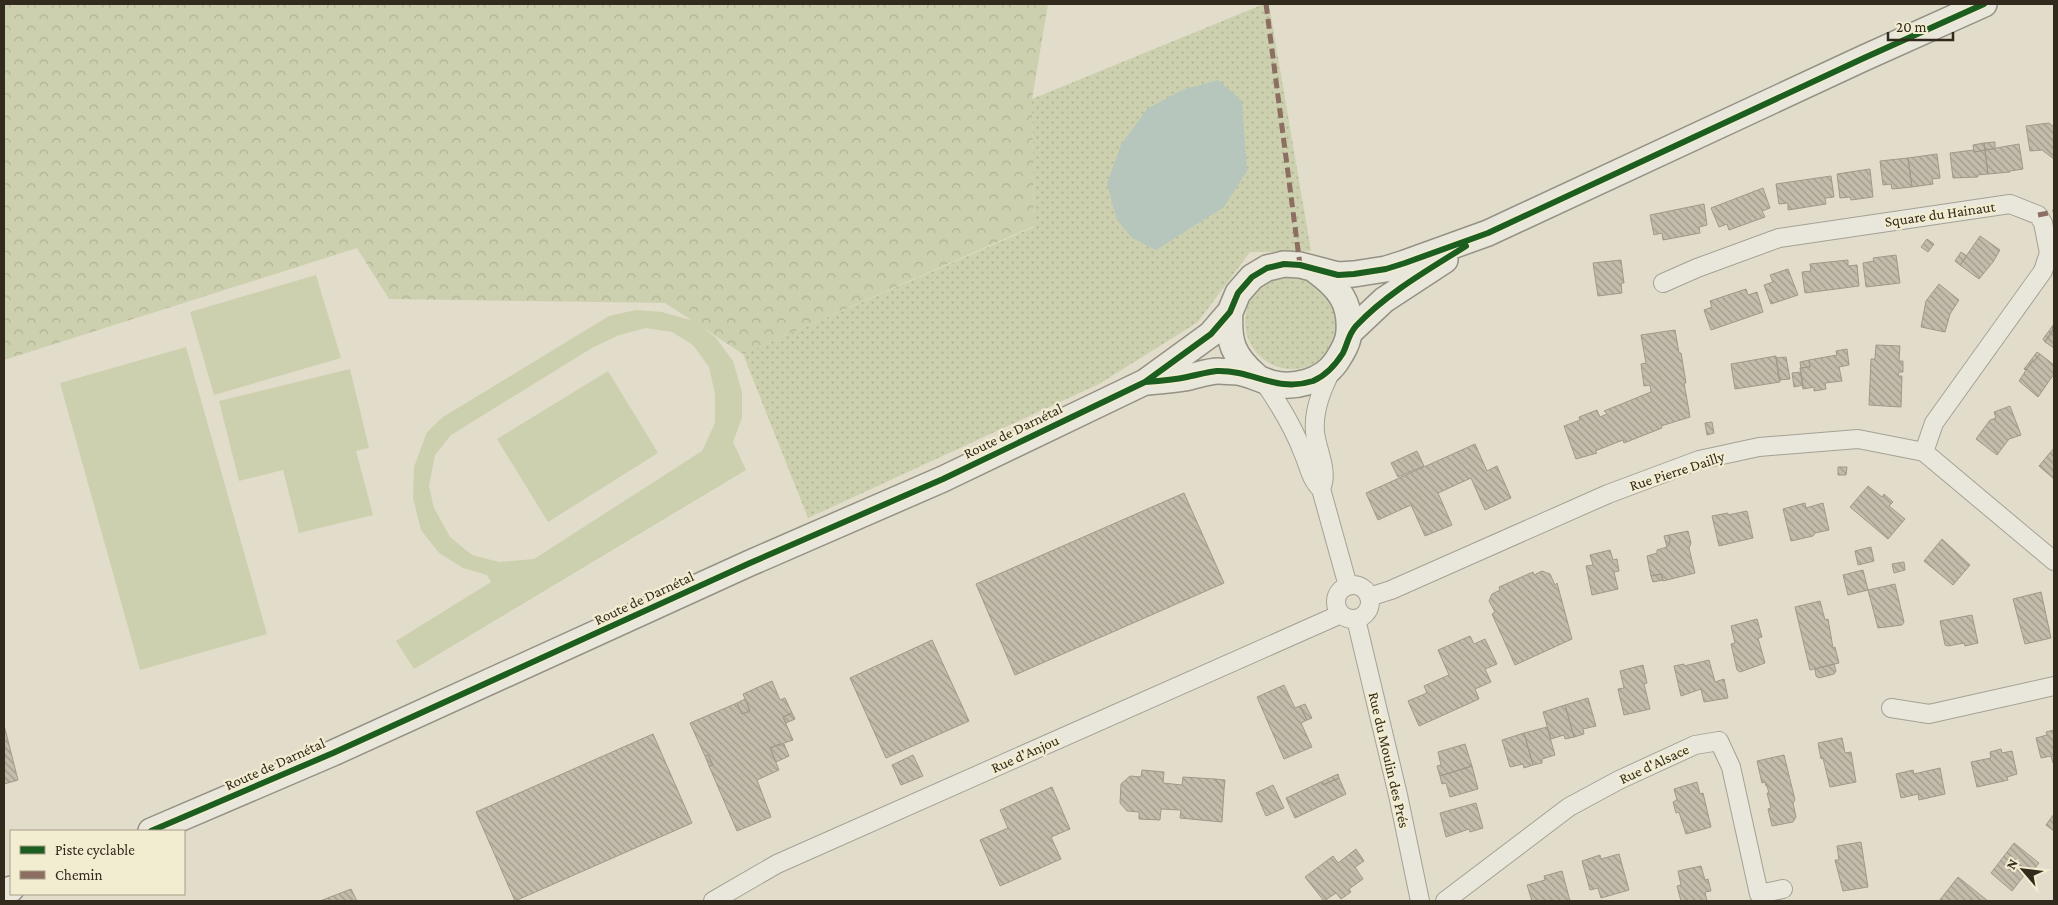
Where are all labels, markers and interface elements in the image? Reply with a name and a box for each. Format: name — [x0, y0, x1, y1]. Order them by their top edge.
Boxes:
scale bar — [1888, 10, 1953, 42]
text: 20 m — [1896, 19, 1927, 35]
street label: Square du Hainaut — [1884, 198, 1997, 231]
street label: Route de Darnétal — [961, 400, 1065, 462]
street label: Rue Pierre Dailly — [1627, 448, 1727, 495]
street label: Route de Darnétal — [592, 568, 696, 628]
street label: Rue du Moulin des Prés — [1366, 691, 1412, 830]
street label: Rue d'Anjou — [989, 732, 1062, 777]
street label: Route de Darnétal — [223, 735, 328, 793]
street label: Rue d'Alsace — [1617, 741, 1692, 787]
legend — [10, 830, 185, 895]
text: Piste cyclable — [55, 842, 135, 859]
north arrow — [1998, 845, 2048, 895]
text: N — [2002, 856, 2021, 872]
text: Chemin — [55, 867, 103, 883]

